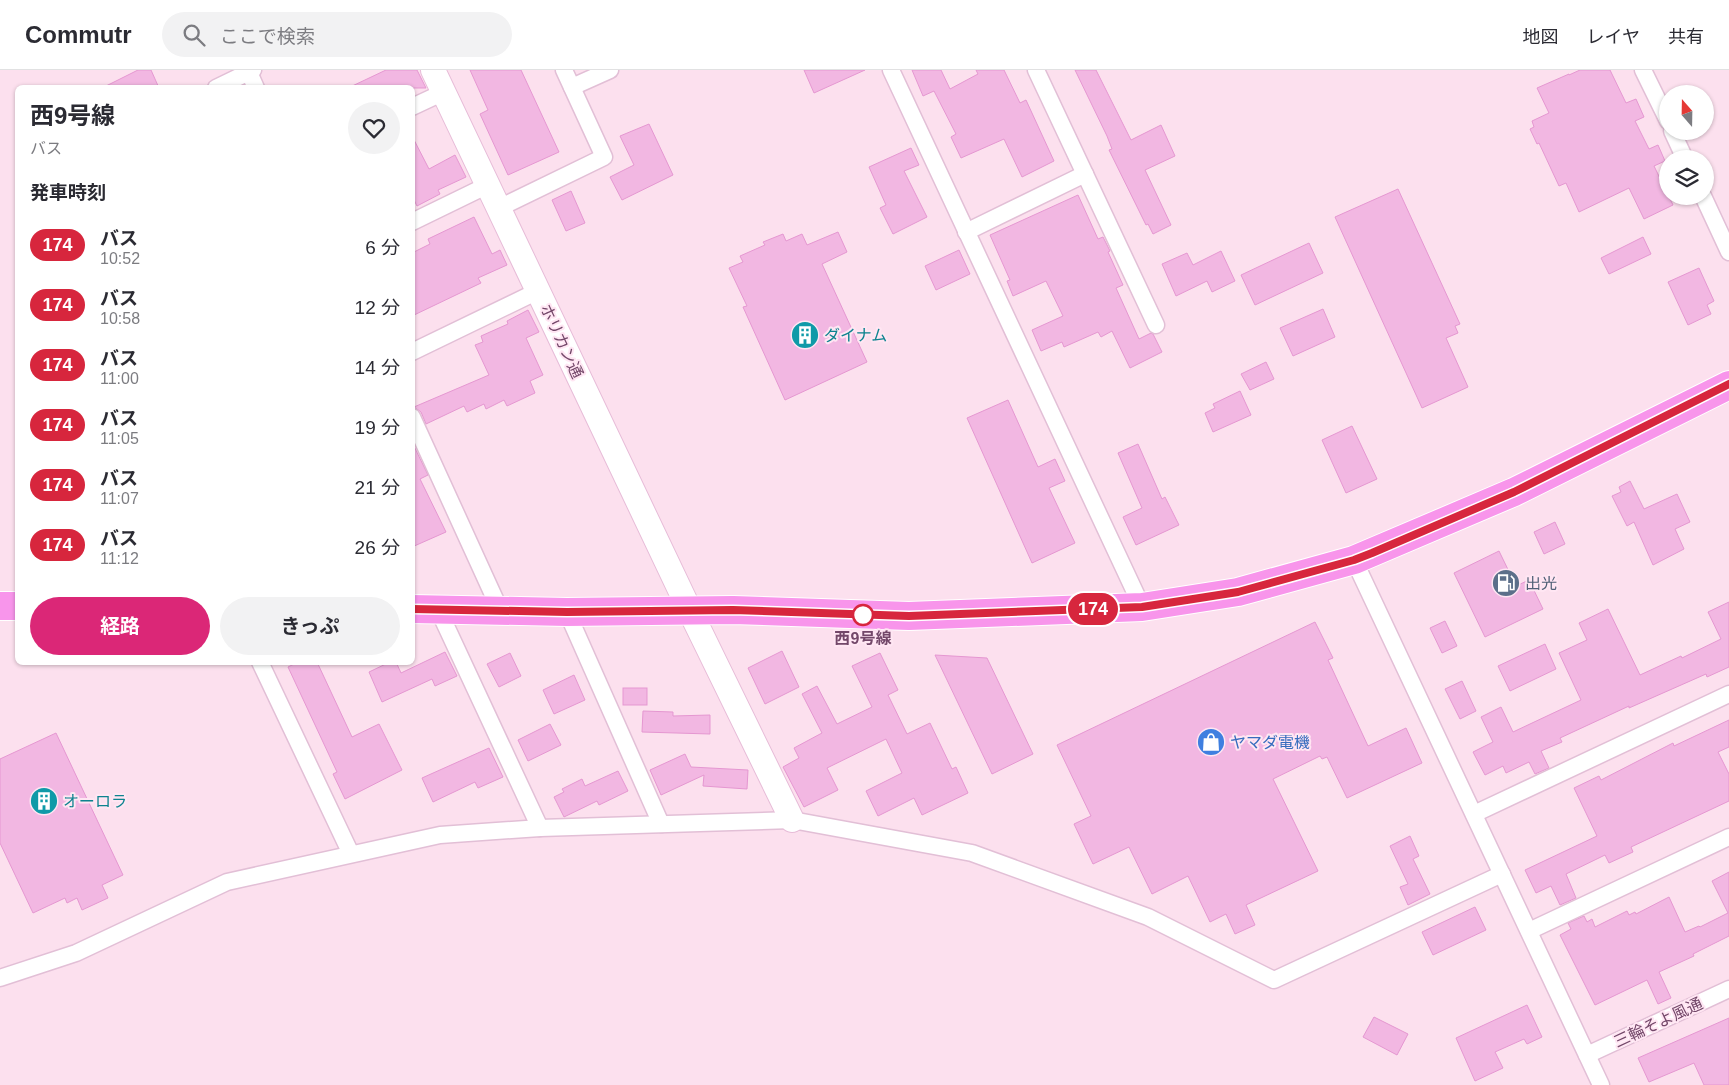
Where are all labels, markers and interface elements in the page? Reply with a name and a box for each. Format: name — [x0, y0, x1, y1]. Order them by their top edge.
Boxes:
search box — [162, 12, 512, 57]
text: Commutr — [25, 21, 132, 48]
icon: search — [180, 21, 208, 49]
text: ここで検索 — [220, 26, 315, 47]
text: 地図 — [1523, 27, 1559, 47]
text: レイヤ — [1587, 27, 1640, 47]
text: 共有 — [1668, 27, 1704, 47]
north arrow — [1659, 85, 1714, 140]
map controls — [1659, 85, 1714, 205]
text: 西9号線 — [30, 102, 115, 129]
button: heart — [348, 102, 400, 154]
text: バス — [30, 140, 62, 157]
button: layers — [1659, 150, 1714, 205]
text: 発車時刻 — [30, 182, 106, 203]
text: バス — [100, 228, 138, 249]
text: 174 — [42, 235, 73, 255]
text: 6 分 — [365, 237, 400, 258]
text: 10:52 — [100, 250, 140, 267]
text: バス — [100, 288, 138, 309]
text: 174 — [42, 295, 73, 315]
text: 12 分 — [355, 297, 400, 318]
street label: ホリカン通 — [537, 301, 586, 381]
text: 10:58 — [100, 310, 140, 327]
building icon: ダイナム — [790, 320, 820, 350]
place label: ダイナム — [824, 327, 887, 344]
text: バス — [100, 348, 138, 369]
text: 174 — [42, 355, 73, 375]
text: 14 分 — [355, 357, 400, 378]
text: 11:00 — [100, 370, 139, 387]
text: バス — [100, 408, 138, 429]
text: 174 — [42, 415, 73, 435]
text: 19 分 — [355, 417, 400, 438]
text: 11:05 — [100, 430, 139, 447]
text: バス — [100, 468, 138, 489]
text: 174 — [42, 475, 73, 495]
text: 21 分 — [355, 477, 400, 498]
text: 11:07 — [100, 490, 139, 507]
text: バス — [100, 528, 138, 549]
text: 174 — [42, 535, 73, 555]
text: 26 分 — [355, 537, 400, 558]
text: 11:12 — [100, 550, 139, 567]
fuel station icon: 出光 — [1491, 568, 1521, 598]
place label: 出光 — [1525, 575, 1557, 592]
line badge: 174 — [1064, 593, 1122, 625]
button: 経路 — [30, 597, 210, 655]
button: きっぷ — [220, 597, 400, 655]
text: 174 — [1078, 599, 1108, 619]
marker: 西9号線 — [852, 604, 874, 626]
place label: 西9号線 — [835, 630, 891, 647]
shop icon: ヤマダ電機 — [1196, 727, 1226, 757]
place label: ヤマダ電機 — [1230, 734, 1310, 751]
building icon: オーロラ — [29, 786, 59, 816]
place label: オーロラ — [63, 793, 127, 810]
street label: 三輪そよ風通 — [1611, 994, 1705, 1050]

